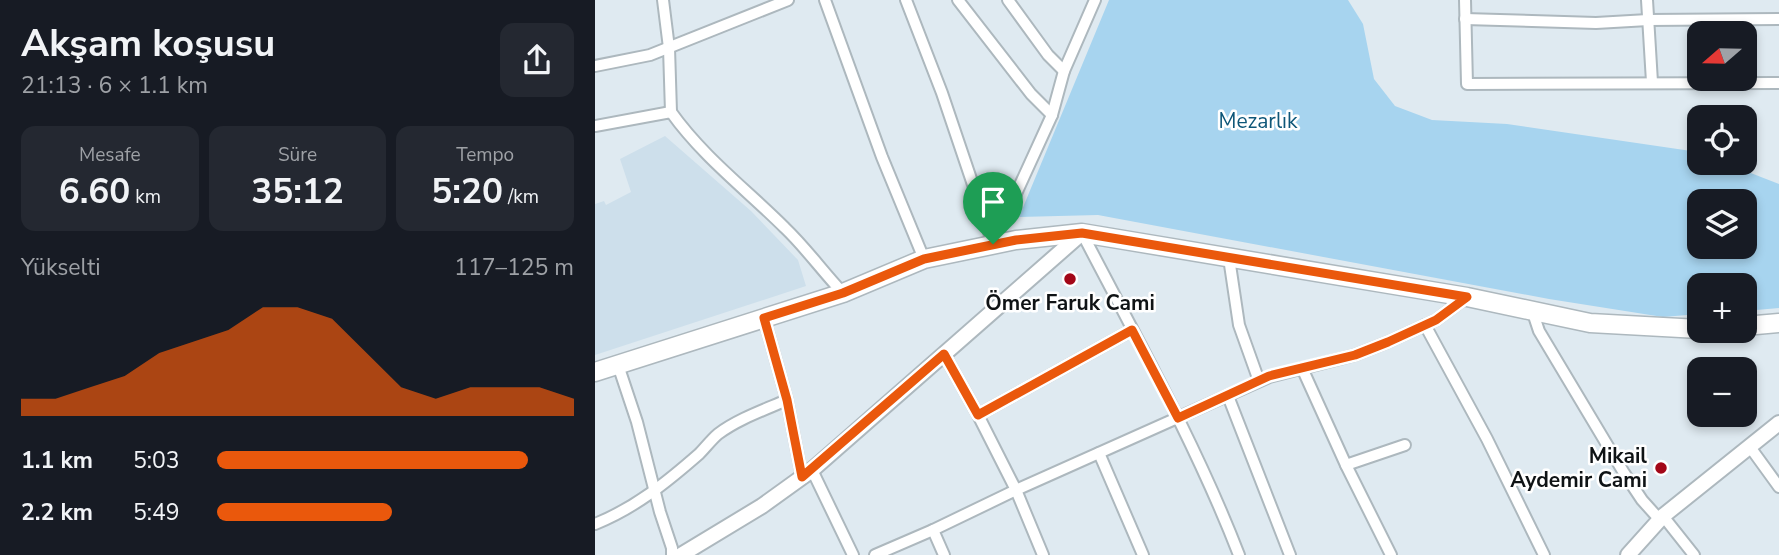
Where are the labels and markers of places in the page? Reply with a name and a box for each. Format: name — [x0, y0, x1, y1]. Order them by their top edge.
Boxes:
pin — [963, 172, 1023, 244]
marker: Ömer Faruk Cami — [1062, 271, 1078, 287]
place label: Ömer Faruk Cami — [985, 289, 1155, 317]
place label: Mikail Aydemir Cami — [1510, 442, 1647, 494]
marker: Mikail Aydemir Cami — [1653, 460, 1669, 476]

